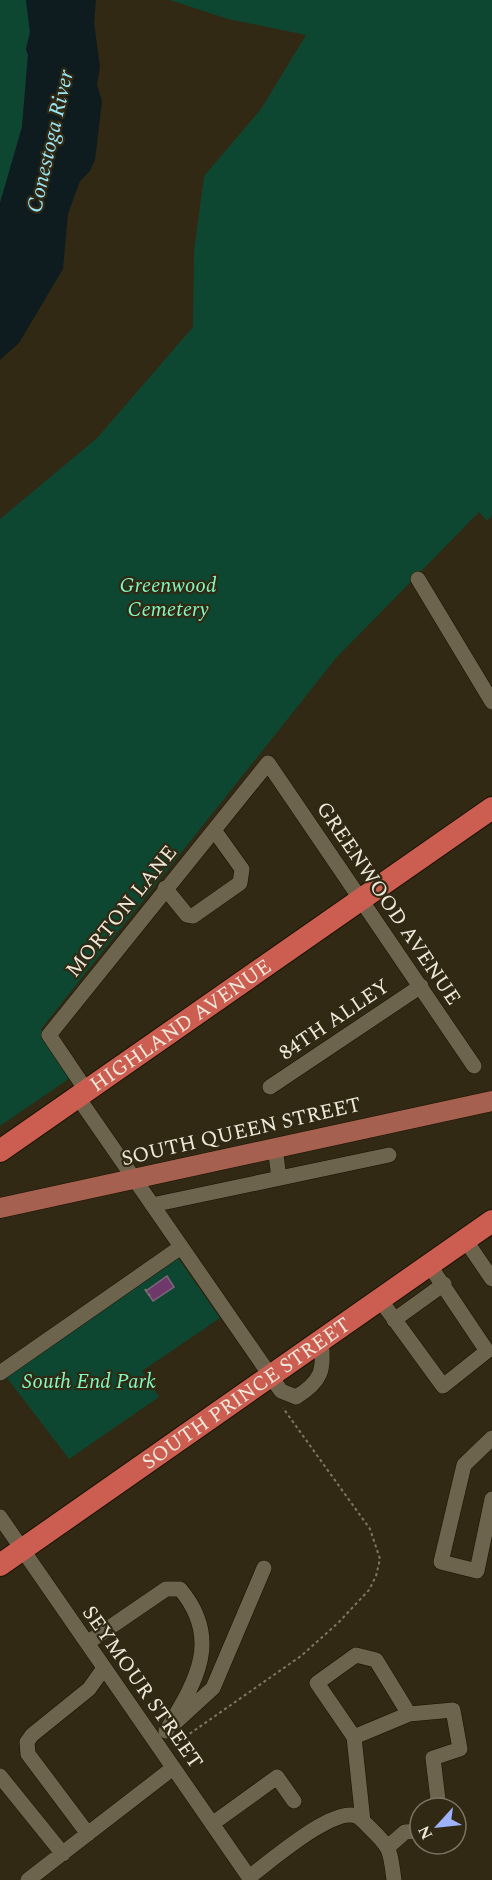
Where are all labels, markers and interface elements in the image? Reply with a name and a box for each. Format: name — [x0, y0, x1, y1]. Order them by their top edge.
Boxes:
water label: Conestoga River — [18, 66, 83, 216]
park label: Greenwood Cemetery — [120, 570, 217, 626]
street label: GREENWOOD AVENUE — [308, 795, 469, 1012]
street label: MORTON LANE — [58, 838, 185, 985]
street label: HIGHLAND AVENUE — [84, 951, 279, 1101]
street label: 84TH ALLEY — [273, 971, 397, 1069]
street label: SOUTH QUEEN STREET — [118, 1089, 364, 1175]
street label: SOUTH PRINCE STREET — [135, 1310, 357, 1478]
park label: South End Park — [22, 1366, 156, 1398]
street label: SEYMOUR STREET — [74, 1599, 211, 1776]
north arrow — [408, 1796, 468, 1856]
text: N — [412, 1821, 439, 1844]

